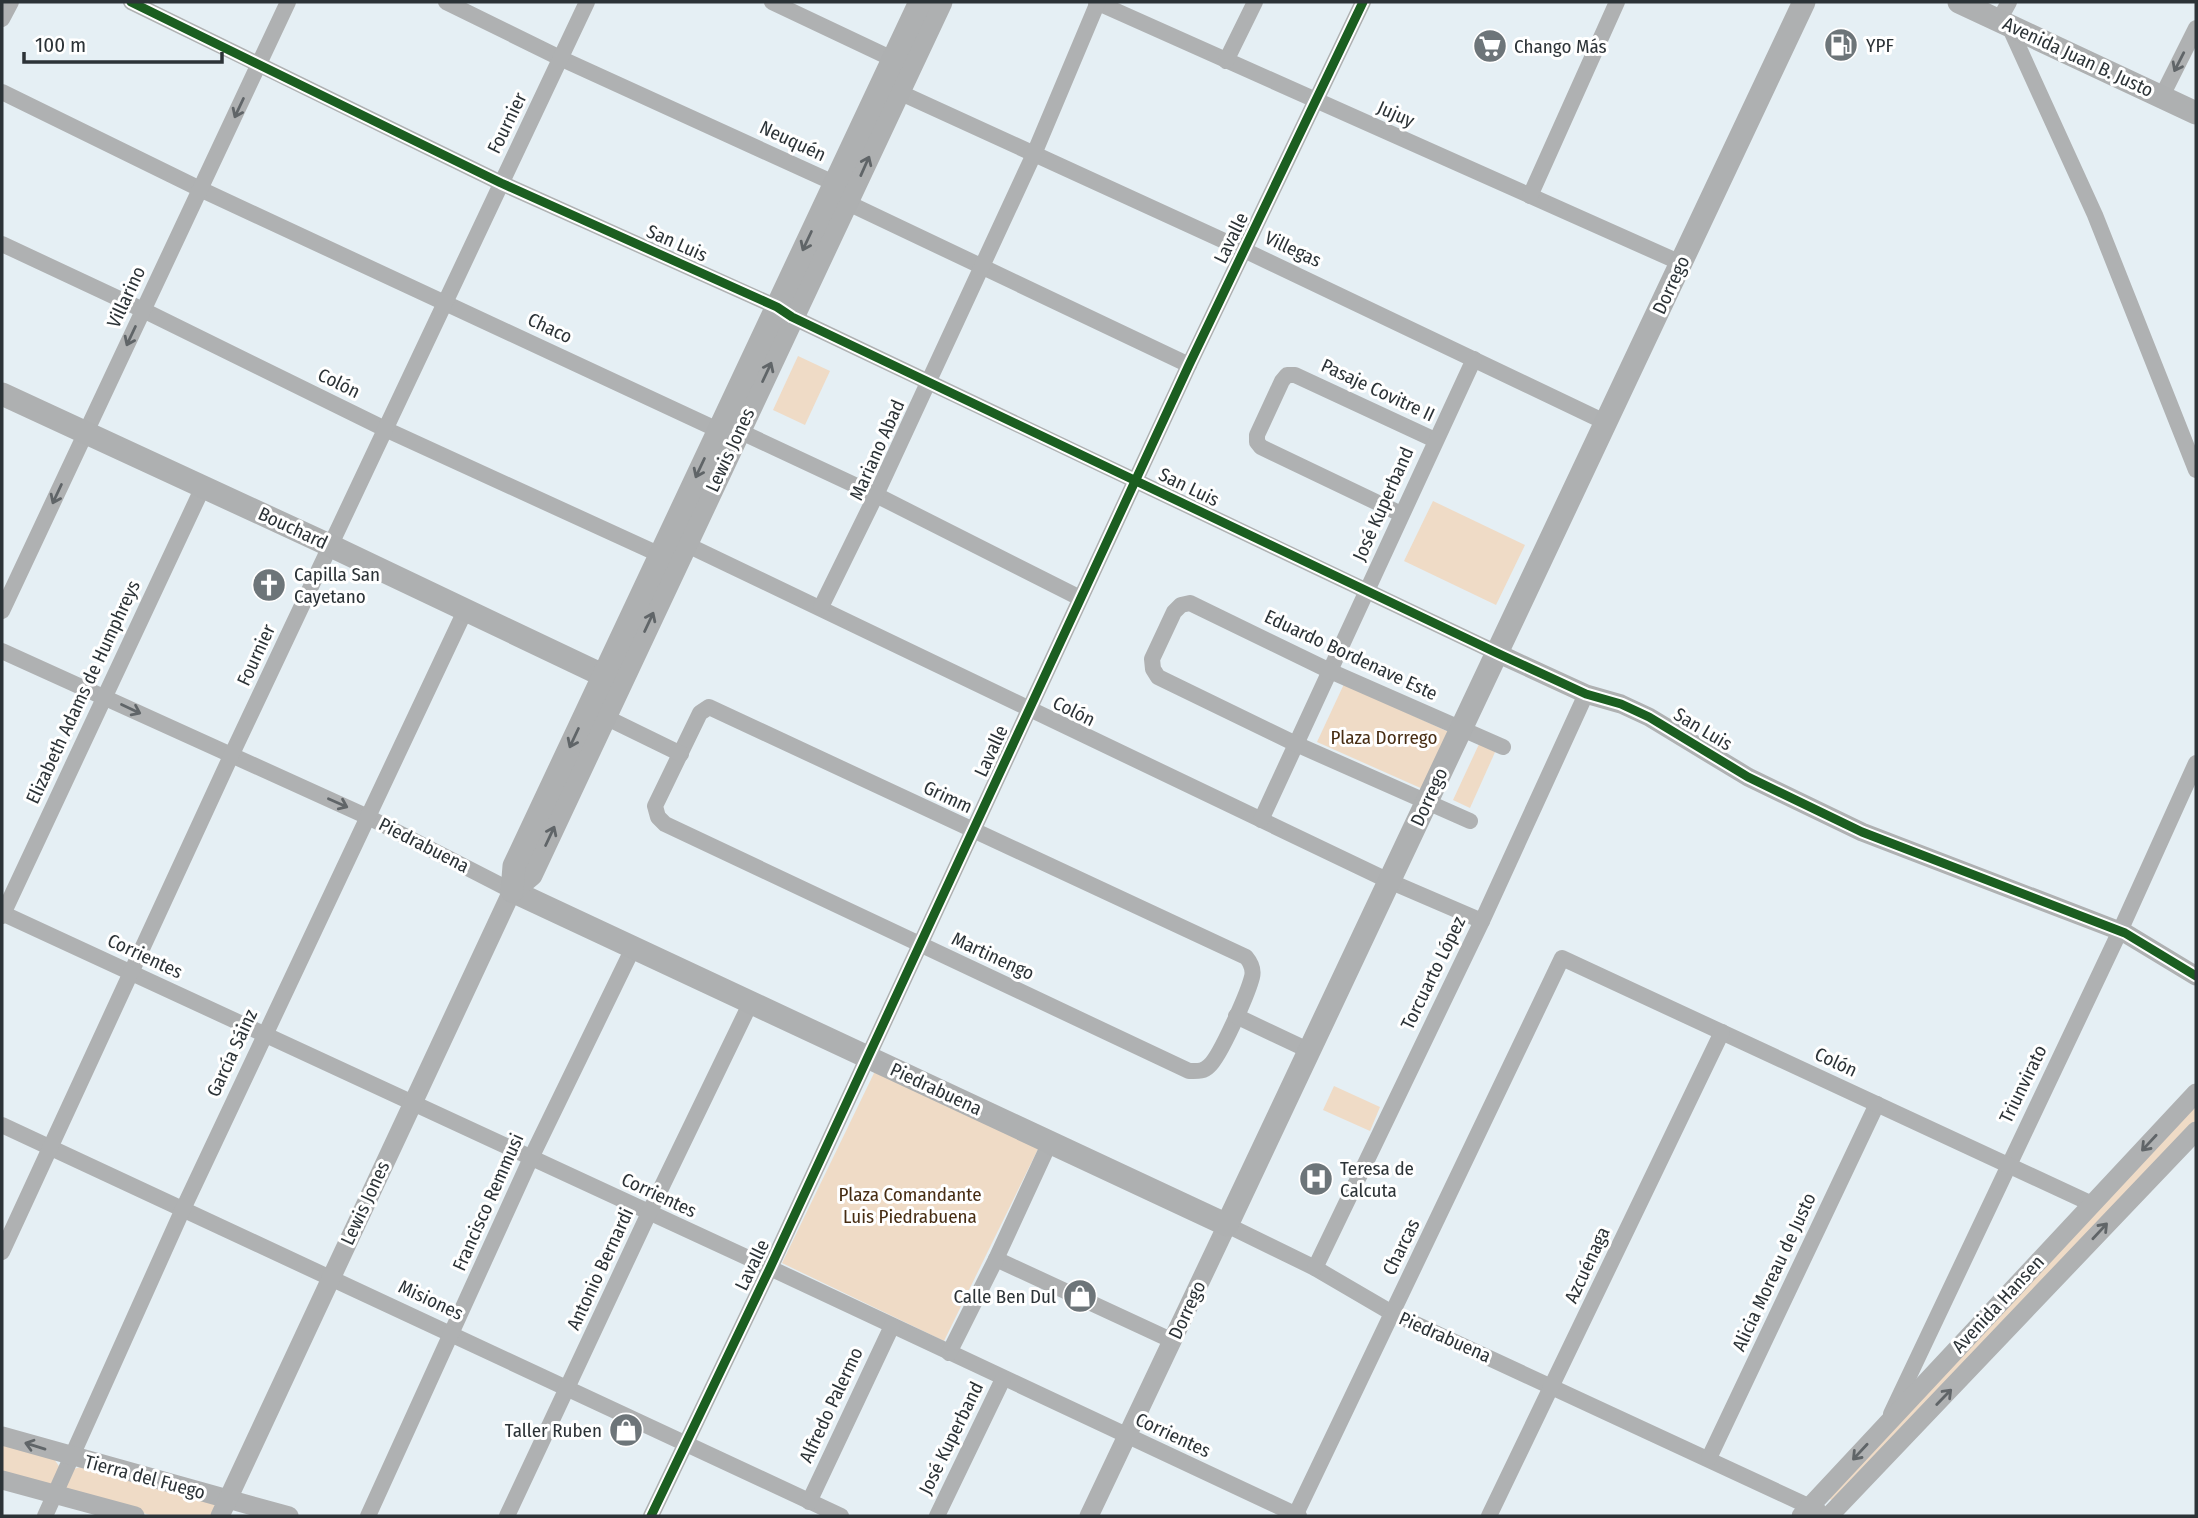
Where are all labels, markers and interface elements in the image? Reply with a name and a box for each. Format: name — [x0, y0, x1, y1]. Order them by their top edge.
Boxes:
street label: Avenida Juan B. Justo — [1999, 12, 2157, 102]
scale bar — [24, 21, 222, 65]
fuel station icon: YPF — [1822, 26, 1860, 64]
supermarket icon: Chango Más — [1471, 27, 1509, 65]
text: 100 m — [35, 32, 86, 58]
place label: YPF — [1866, 34, 1894, 57]
place label: Chango Más — [1514, 35, 1607, 58]
one-way arrow — [2171, 52, 2185, 72]
street label: Fournier — [482, 88, 532, 157]
street label: Jujuy — [1374, 96, 1419, 133]
one-way arrow — [231, 97, 245, 118]
street label: Neuquén — [756, 116, 830, 166]
one-way arrow — [859, 156, 872, 177]
street label: Lavalle — [1209, 209, 1253, 267]
street label: San Luis — [643, 219, 711, 267]
street label: Villegas — [1261, 226, 1325, 272]
one-way arrow — [800, 229, 813, 251]
street label: Dorrego — [1648, 252, 1694, 318]
street label: Villarino — [102, 263, 150, 331]
street label: Chaco — [524, 308, 576, 348]
one-way arrow — [124, 325, 137, 346]
street label: Pasaje Covitre II — [1318, 354, 1438, 426]
one-way arrow — [761, 361, 774, 383]
street label: Colón — [314, 363, 364, 403]
street label: Mariano Abad — [845, 396, 909, 504]
street label: Lewis Jones — [701, 404, 759, 496]
street label: José Kuperband — [1348, 443, 1418, 565]
one-way arrow — [693, 457, 706, 479]
street label: San Luis — [1155, 463, 1223, 511]
one-way arrow — [50, 483, 63, 504]
street label: Bouchard — [255, 502, 331, 554]
place label: Capilla San Cayetano — [294, 563, 380, 608]
church icon: Capilla San Cayetano — [250, 566, 288, 604]
street label: Elizabeth Adams de Humphreys — [21, 577, 145, 807]
street label: Eduardo Bordenave Este — [1261, 605, 1441, 705]
one-way arrow — [643, 612, 656, 633]
street label: Fournier — [232, 620, 280, 689]
street label: Colón — [1049, 691, 1099, 731]
one-way arrow — [120, 703, 141, 716]
street label: San Luis — [1670, 703, 1736, 755]
street label: Lavalle — [969, 722, 1013, 780]
park label: Plaza Dorrego — [1331, 726, 1437, 749]
one-way arrow — [567, 727, 581, 748]
street label: Dorrego — [1406, 764, 1452, 830]
street label: Grimm — [920, 776, 976, 818]
one-way arrow — [327, 797, 348, 810]
street label: Piedrabuena — [375, 812, 473, 878]
one-way arrow — [544, 826, 557, 847]
street label: Torcuarto López — [1396, 912, 1471, 1033]
street label: Martinengo — [948, 927, 1038, 985]
street label: Corrientes — [104, 929, 186, 983]
street label: García Sáinz — [202, 1005, 263, 1100]
street label: Triunvirato — [1994, 1041, 2052, 1127]
street label: Colón — [1811, 1042, 1861, 1082]
street label: Piedrabuena — [887, 1058, 985, 1120]
street label: Francisco Remmusi — [447, 1130, 529, 1274]
one-way arrow — [2141, 1134, 2158, 1151]
street label: Lewis Jones — [336, 1157, 394, 1249]
place label: Teresa de Calcuta — [1340, 1157, 1414, 1202]
hospital icon: Teresa de Calcuta — [1297, 1160, 1335, 1198]
street label: Corrientes — [618, 1168, 700, 1222]
park label: Plaza Comandante Luis Piedrabuena — [838, 1183, 982, 1228]
street label: Alicia Moreau de Justo — [1727, 1189, 1821, 1355]
street label: Antonio Bernardi — [562, 1204, 638, 1334]
street label: Charcas — [1377, 1215, 1425, 1279]
street label: Azcuénaga — [1559, 1223, 1615, 1307]
one-way arrow — [2092, 1223, 2109, 1240]
street label: Lavalle — [730, 1236, 774, 1294]
street label: Avenida Hansen — [1947, 1250, 2049, 1358]
street label: Misiones — [395, 1275, 467, 1325]
shop icon: Calle Ben Dul — [1061, 1277, 1099, 1315]
street label: Dorrego — [1164, 1277, 1210, 1343]
place label: Calle Ben Dul — [953, 1285, 1056, 1308]
street label: Piedrabuena — [1395, 1306, 1495, 1368]
street label: Alfredo Palermo — [794, 1344, 868, 1466]
street label: José Kuperband — [914, 1378, 988, 1498]
one-way arrow — [1936, 1388, 1953, 1405]
street label: Corrientes — [1132, 1408, 1214, 1462]
shop icon: Taller Ruben — [607, 1411, 645, 1449]
place label: Taller Ruben — [505, 1419, 602, 1442]
one-way arrow — [24, 1438, 46, 1451]
one-way arrow — [1852, 1443, 1868, 1461]
street label: Tierra del Fuego — [82, 1450, 208, 1504]

